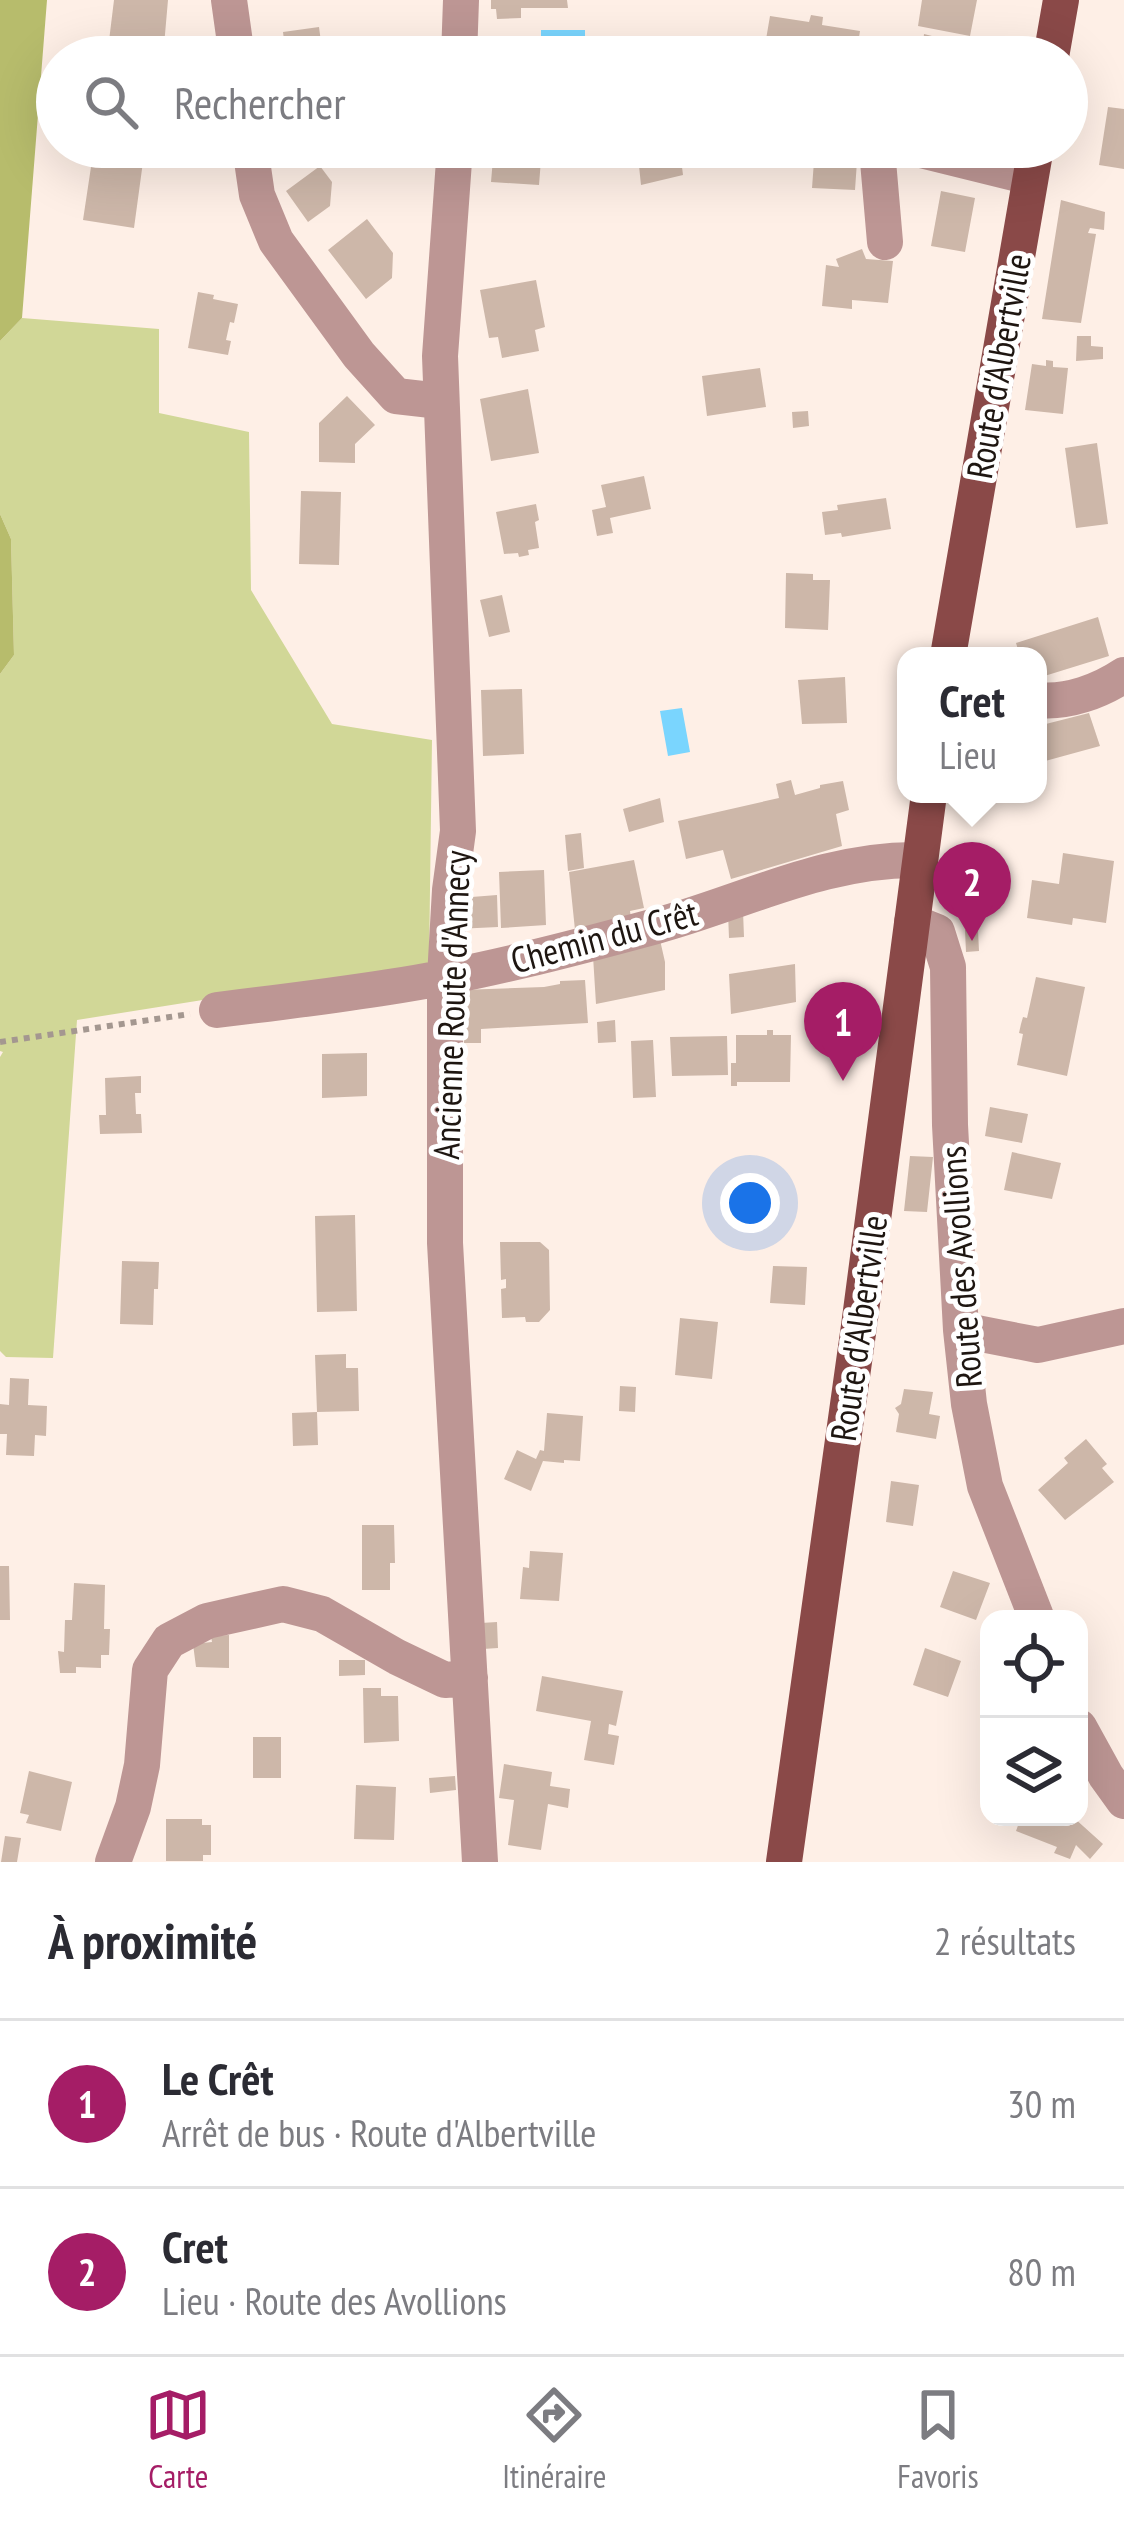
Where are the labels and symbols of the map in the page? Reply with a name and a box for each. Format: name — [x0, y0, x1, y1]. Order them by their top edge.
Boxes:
street label: Route d'Albertville — [955, 250, 1041, 482]
pin: 2 — [933, 842, 1011, 941]
street label: Ancienne Route d'Annecy — [422, 849, 480, 1160]
street label: Chemin du Crêt — [505, 889, 703, 983]
pin: 1 — [804, 982, 882, 1081]
street label: Route des Avollions — [928, 1145, 992, 1389]
your location — [720, 1173, 780, 1233]
street label: Route d'Albertville — [819, 1212, 897, 1444]

